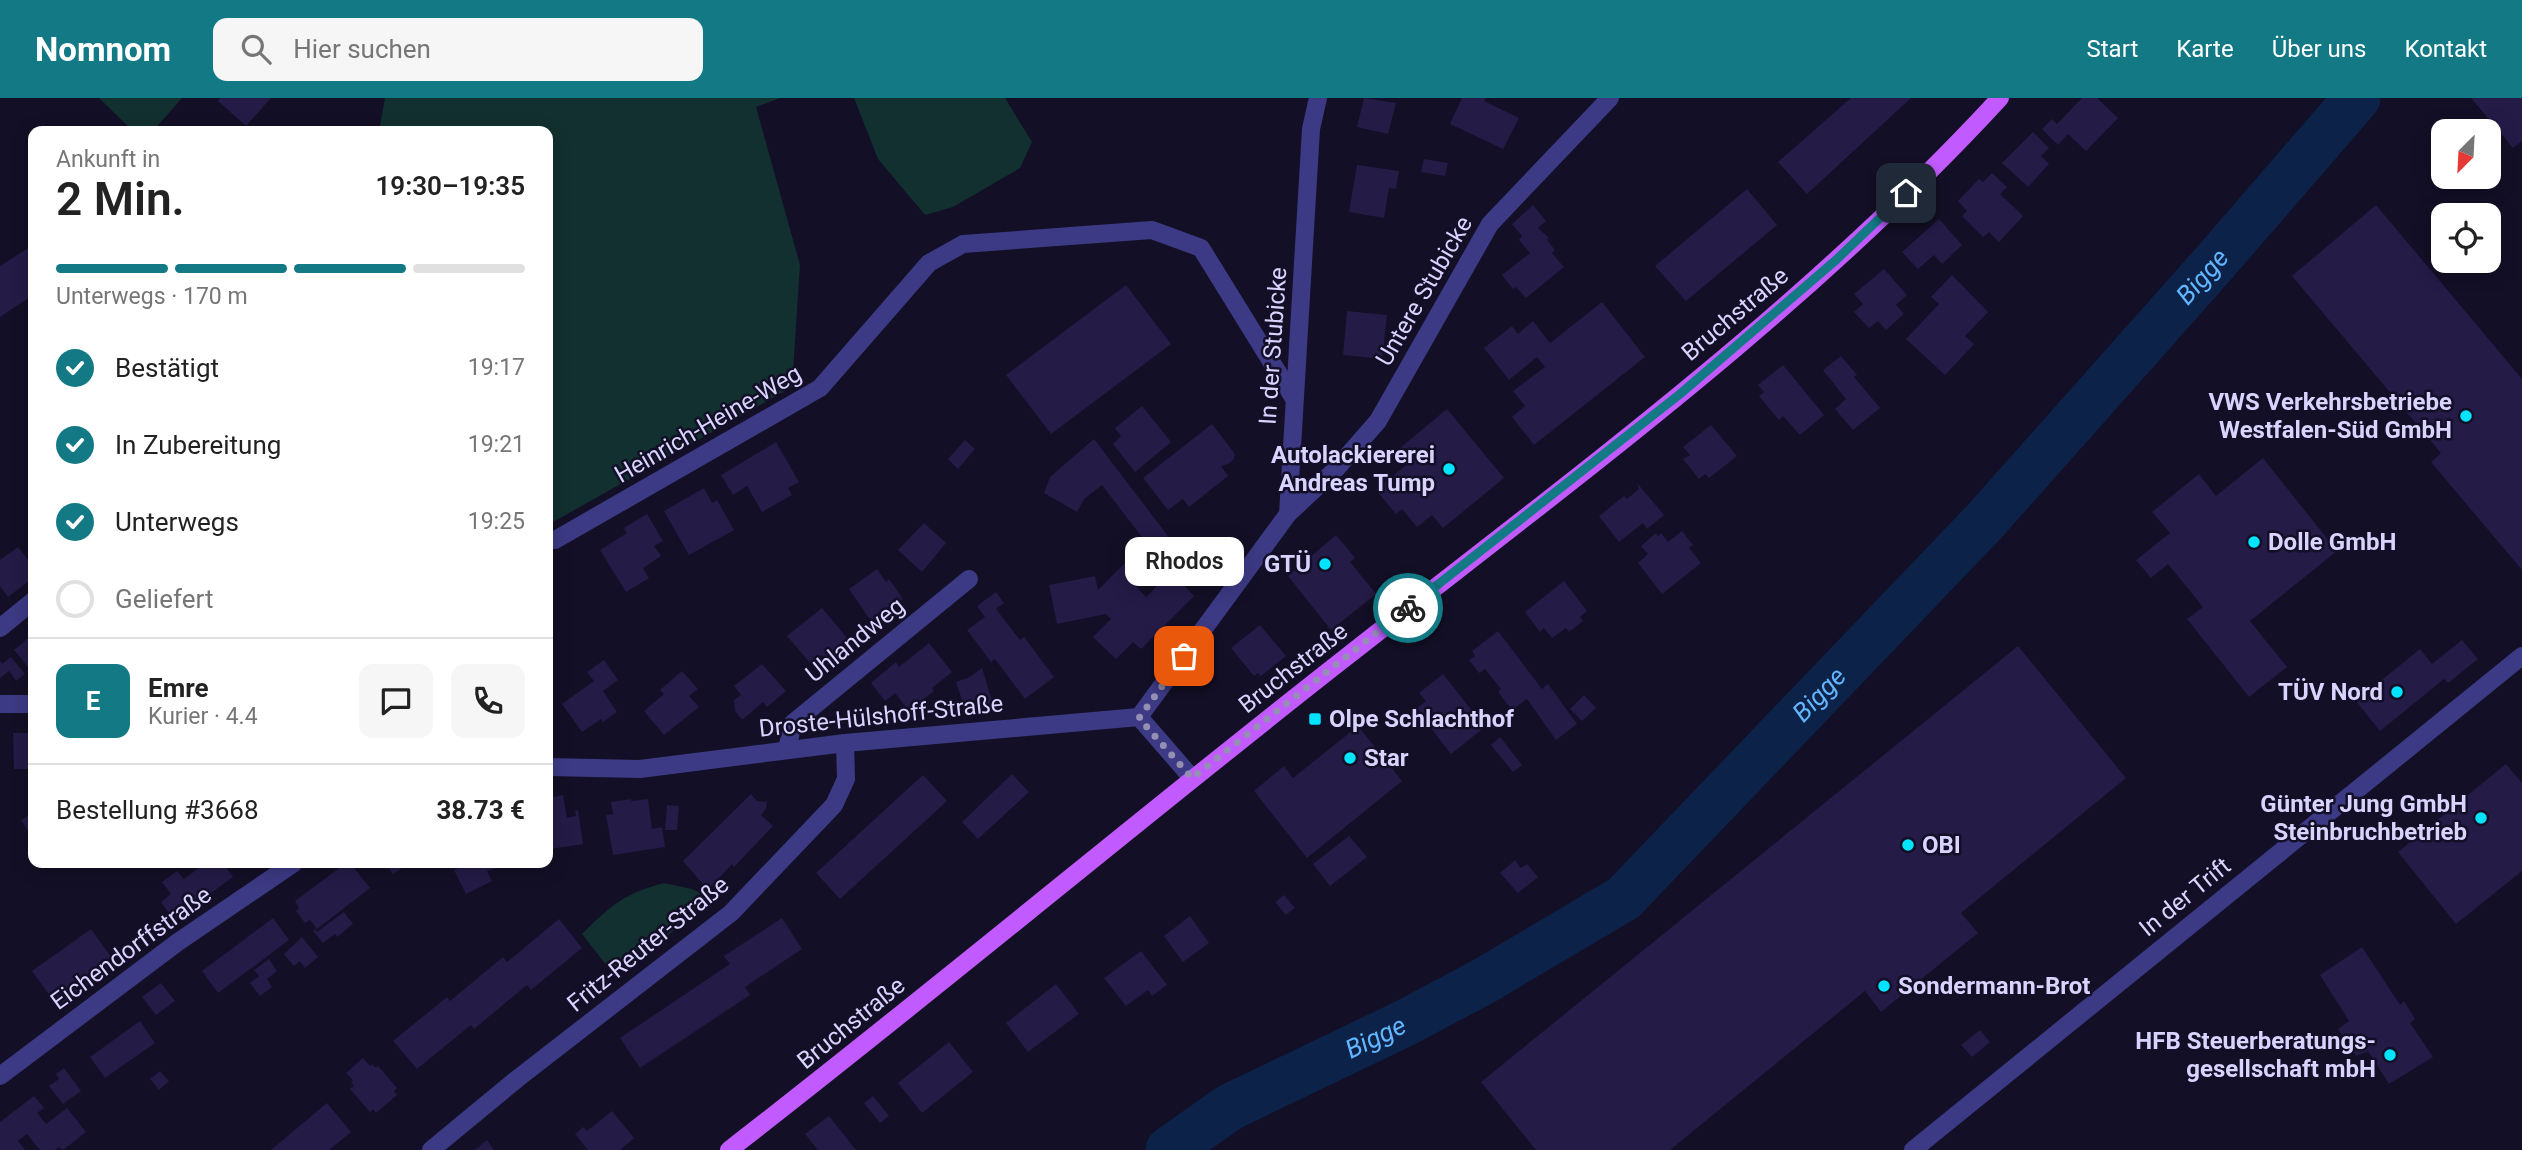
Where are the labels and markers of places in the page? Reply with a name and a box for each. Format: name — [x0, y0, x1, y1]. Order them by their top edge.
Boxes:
pin — [1876, 163, 1936, 223]
place label: VWS Verkehrsbetriebe Westfalen-Süd GmbH — [2208, 388, 2452, 444]
marker: VWS Verkehrsbetriebe Westfalen-Süd GmbH — [2458, 408, 2474, 424]
place label: Autolackiererei Andreas Tump — [1271, 441, 1435, 497]
marker: Autolackiererei Andreas Tump — [1441, 461, 1457, 477]
place label: Dolle GmbH — [2268, 528, 2396, 556]
marker: Dolle GmbH — [2246, 534, 2262, 550]
callout: Rhodos — [1124, 537, 1244, 586]
place label: GTÜ — [1264, 550, 1311, 578]
marker: GTÜ — [1317, 556, 1333, 572]
pin — [1154, 626, 1214, 686]
place label: TÜV Nord — [2278, 678, 2383, 706]
marker: TÜV Nord — [2389, 684, 2405, 700]
place label: Olpe Schlachthof — [1329, 705, 1514, 733]
marker: Olpe Schlachthof — [1307, 711, 1323, 727]
place label: Star — [1364, 744, 1409, 772]
marker: Star — [1342, 750, 1358, 766]
place label: Günter Jung GmbH Steinbruchbetrieb — [2260, 790, 2467, 846]
marker: Günter Jung GmbH Steinbruchbetrieb — [2473, 810, 2489, 826]
place label: OBI — [1922, 831, 1961, 859]
marker: OBI — [1900, 837, 1916, 853]
place label: Sondermann-Brot — [1898, 972, 2090, 1000]
marker: Sondermann-Brot — [1876, 978, 1892, 994]
place label: HFB Steuerberatungs- gesellschaft mbH — [2135, 1027, 2376, 1083]
marker: HFB Steuerberatungs- gesellschaft mbH — [2382, 1047, 2398, 1063]

